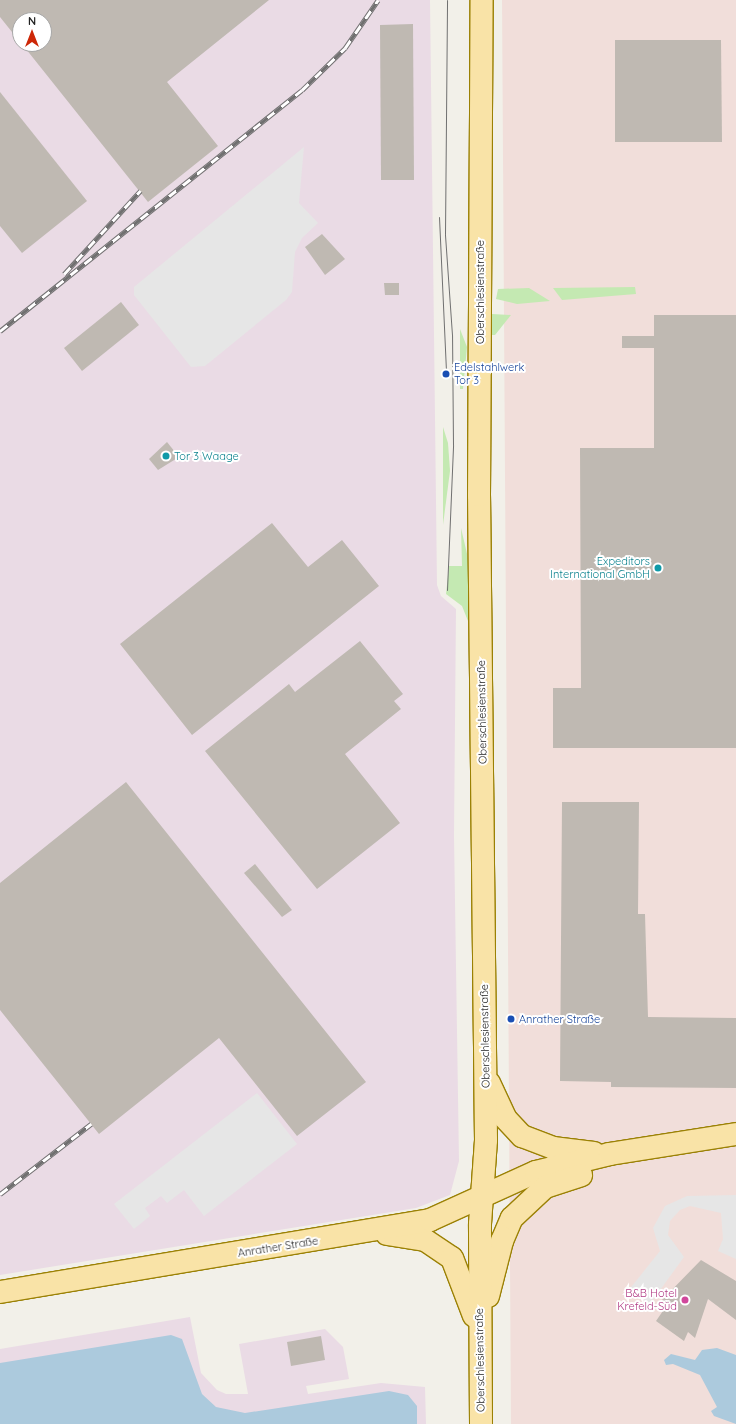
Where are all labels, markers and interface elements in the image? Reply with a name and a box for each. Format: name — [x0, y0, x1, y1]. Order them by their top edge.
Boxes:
north arrow — [12, 12, 52, 52]
text: N — [28, 14, 36, 28]
street label: Oberschlesienstraße — [473, 240, 487, 344]
place label: Edelstahlwerk Tor 3 — [454, 361, 524, 387]
marker: Edelstahlwerk Tor 3 — [441, 369, 451, 379]
place label: Tor 3 Waage — [174, 449, 239, 463]
marker: Tor 3 Waage — [161, 451, 171, 461]
place label: Expeditors International GmbH — [550, 555, 650, 581]
marker: Expeditors International GmbH — [653, 563, 663, 573]
street label: Oberschlesienstraße — [474, 660, 490, 764]
street label: Oberschlesienstraße — [477, 984, 493, 1088]
place label: Anrather Straße — [519, 1012, 600, 1026]
marker: Anrather Straße — [506, 1014, 516, 1024]
street label: Anrather Straße — [237, 1234, 319, 1260]
place label: B&B Hotel Krefeld-Süd — [617, 1287, 677, 1313]
marker: B&B Hotel Krefeld-Süd — [680, 1295, 690, 1305]
street label: Oberschlesienstraße — [472, 1308, 488, 1412]

